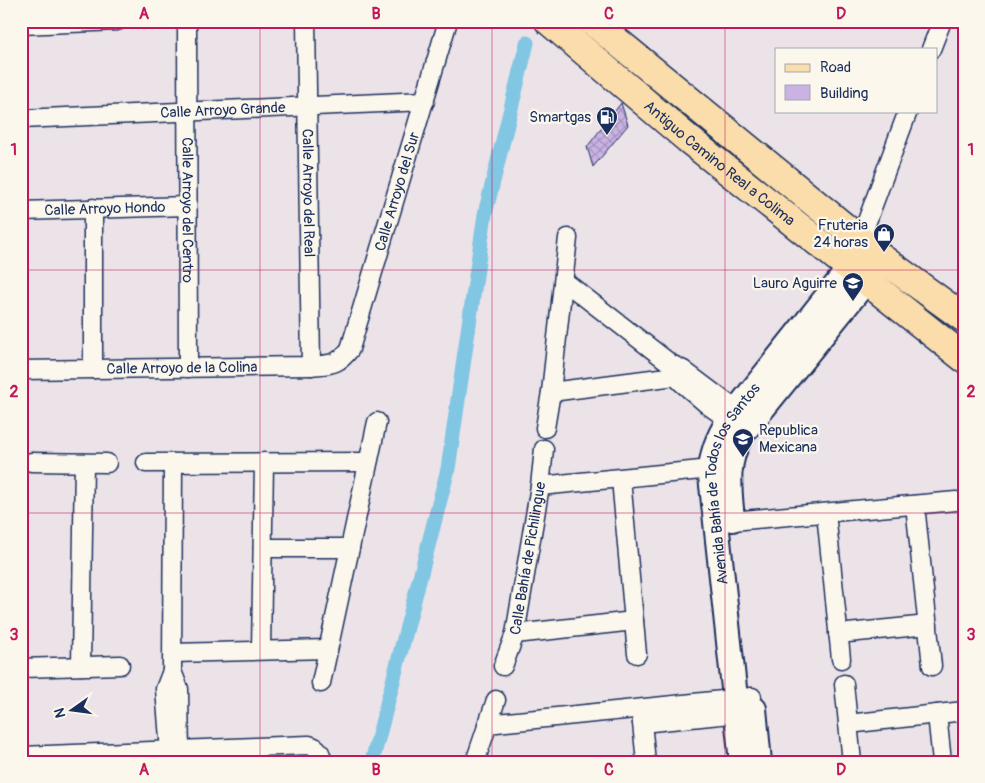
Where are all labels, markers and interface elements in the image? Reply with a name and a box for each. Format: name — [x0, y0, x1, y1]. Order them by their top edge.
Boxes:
text: A — [139, 4, 150, 24]
text: B — [371, 4, 381, 24]
text: C — [604, 4, 614, 24]
text: D — [836, 4, 846, 24]
legend — [775, 48, 938, 112]
text: Road — [820, 58, 851, 77]
text: Building — [820, 84, 868, 103]
street label: Antiguo Camino Real a Colima — [640, 96, 799, 230]
street label: Calle Arroyo Grande — [160, 98, 286, 122]
fuel station icon: Smartgas — [595, 105, 619, 136]
place label: Smartgas — [529, 108, 591, 127]
street label: Calle Arroyo del Real — [298, 129, 319, 257]
street label: Calle Arroyo del Sur — [370, 129, 424, 253]
street label: Calle Arroyo del Centro — [178, 137, 197, 283]
text: 1 — [11, 140, 17, 160]
text: 1 — [968, 140, 974, 160]
street label: Calle Arroyo Hondo — [44, 197, 166, 220]
place label: Fruteria 24 horas — [814, 216, 868, 252]
shop icon: Fruteria 24 horas — [872, 222, 896, 253]
school or university icon: Lauro Aguirre — [841, 271, 865, 302]
place label: Lauro Aguirre — [753, 274, 838, 293]
street label: Calle Arroyo de la Colina — [106, 357, 258, 378]
street label: Avenida Bahía de Todos los Santos — [701, 379, 764, 586]
text: 2 — [10, 382, 19, 402]
text: 2 — [967, 382, 976, 402]
place label: Republica Mexicana — [759, 421, 818, 457]
school or university icon: Republica Mexicana — [731, 427, 755, 458]
street label: Calle Bahía de Pichilingue — [506, 480, 550, 636]
text: 3 — [10, 625, 19, 645]
text: 3 — [967, 625, 976, 645]
north arrow — [48, 686, 98, 736]
text: N — [50, 706, 69, 720]
text: A — [139, 760, 150, 780]
text: B — [371, 760, 381, 780]
text: C — [604, 760, 614, 780]
text: D — [836, 760, 846, 780]

